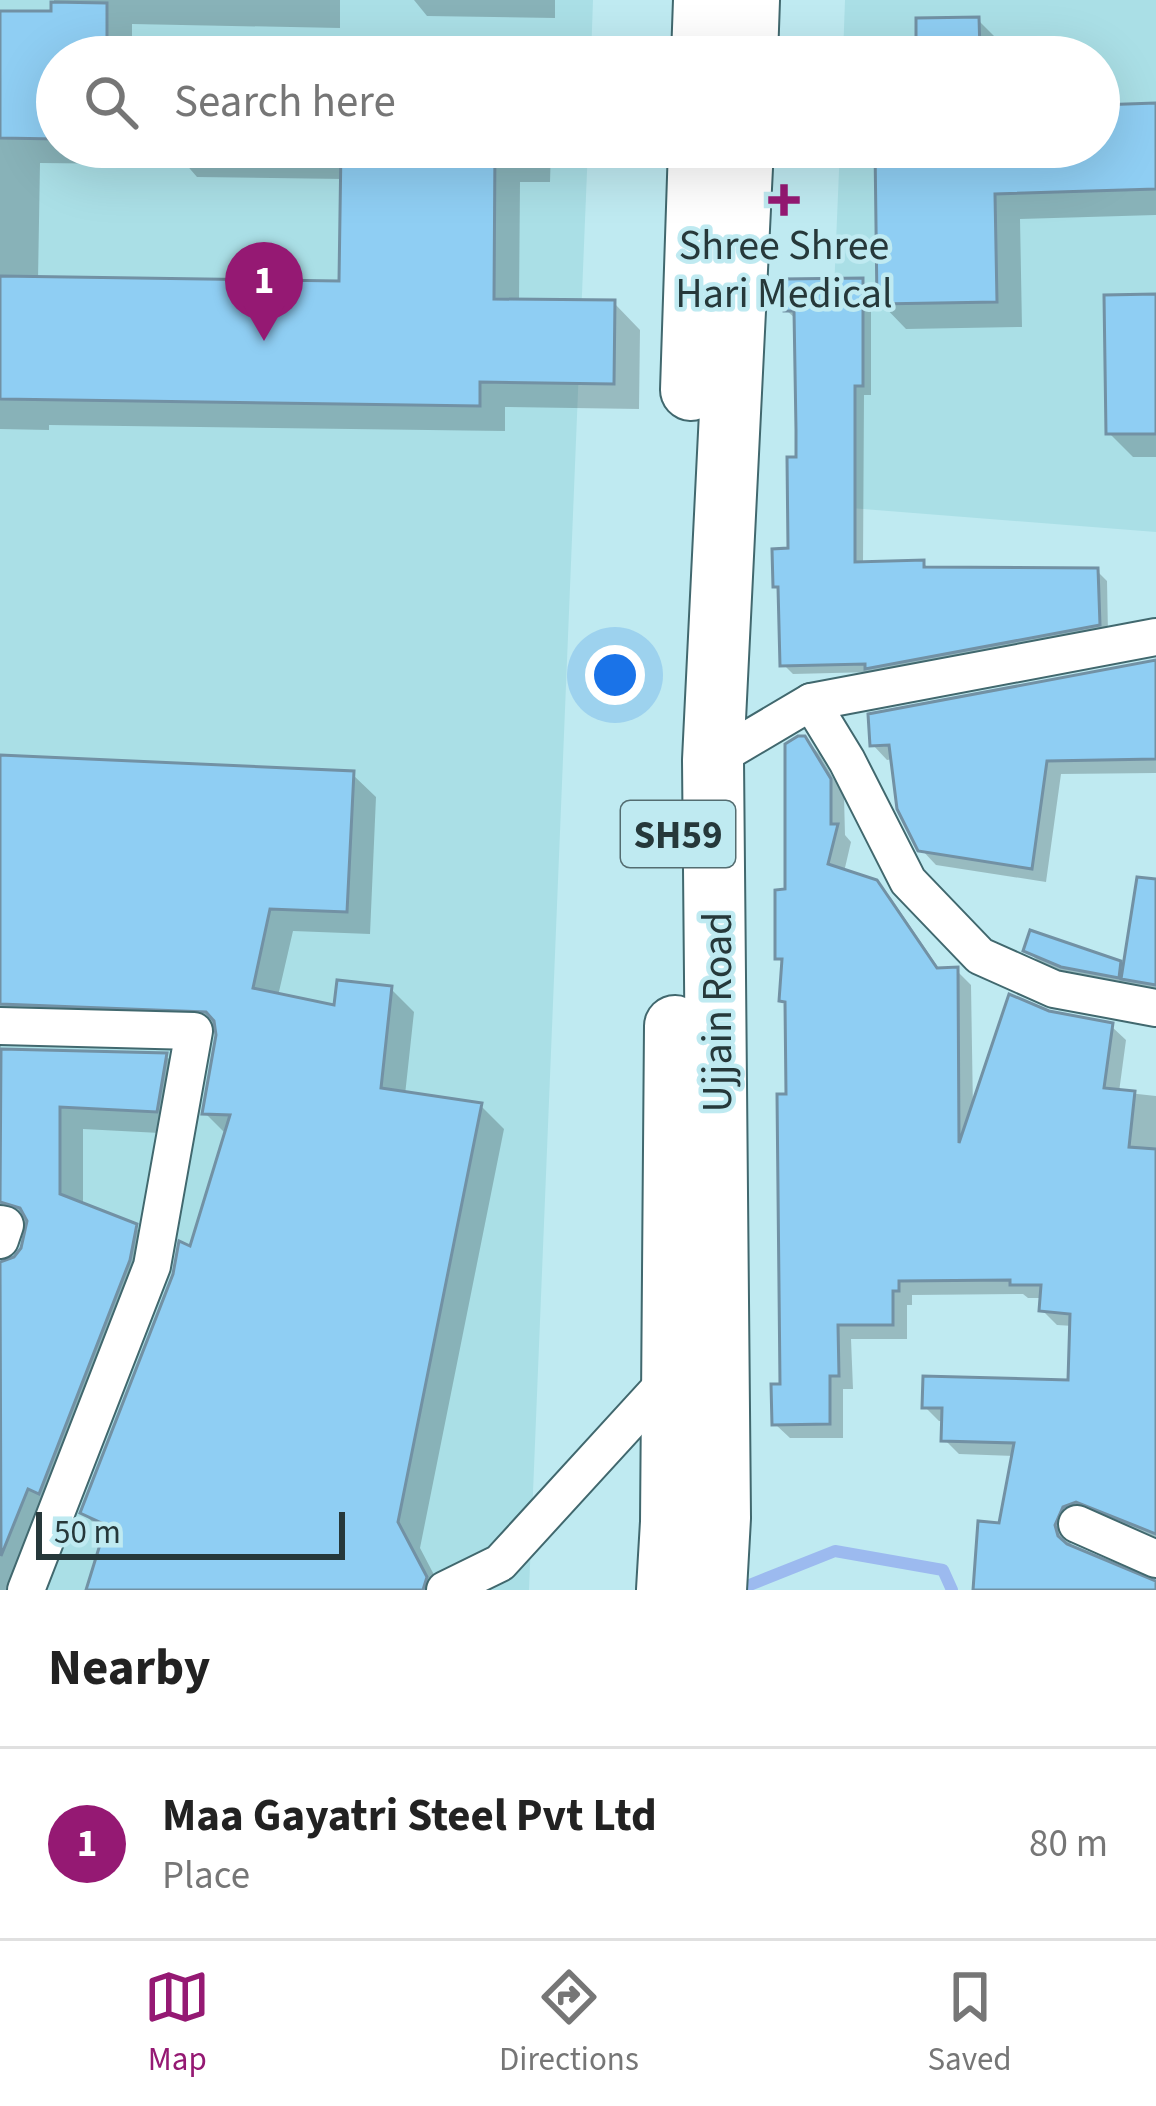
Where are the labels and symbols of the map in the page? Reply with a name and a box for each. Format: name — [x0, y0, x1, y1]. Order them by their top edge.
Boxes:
marker: Shree Shree Hari Medical — [771, 187, 797, 213]
place label: Shree Shree Hari Medical — [675, 216, 893, 324]
pin: 1 — [225, 242, 303, 341]
your location — [585, 645, 645, 705]
road number: SH59 — [621, 801, 735, 867]
street label: Ujjain Road — [688, 912, 748, 1112]
scale bar — [36, 1506, 345, 1559]

